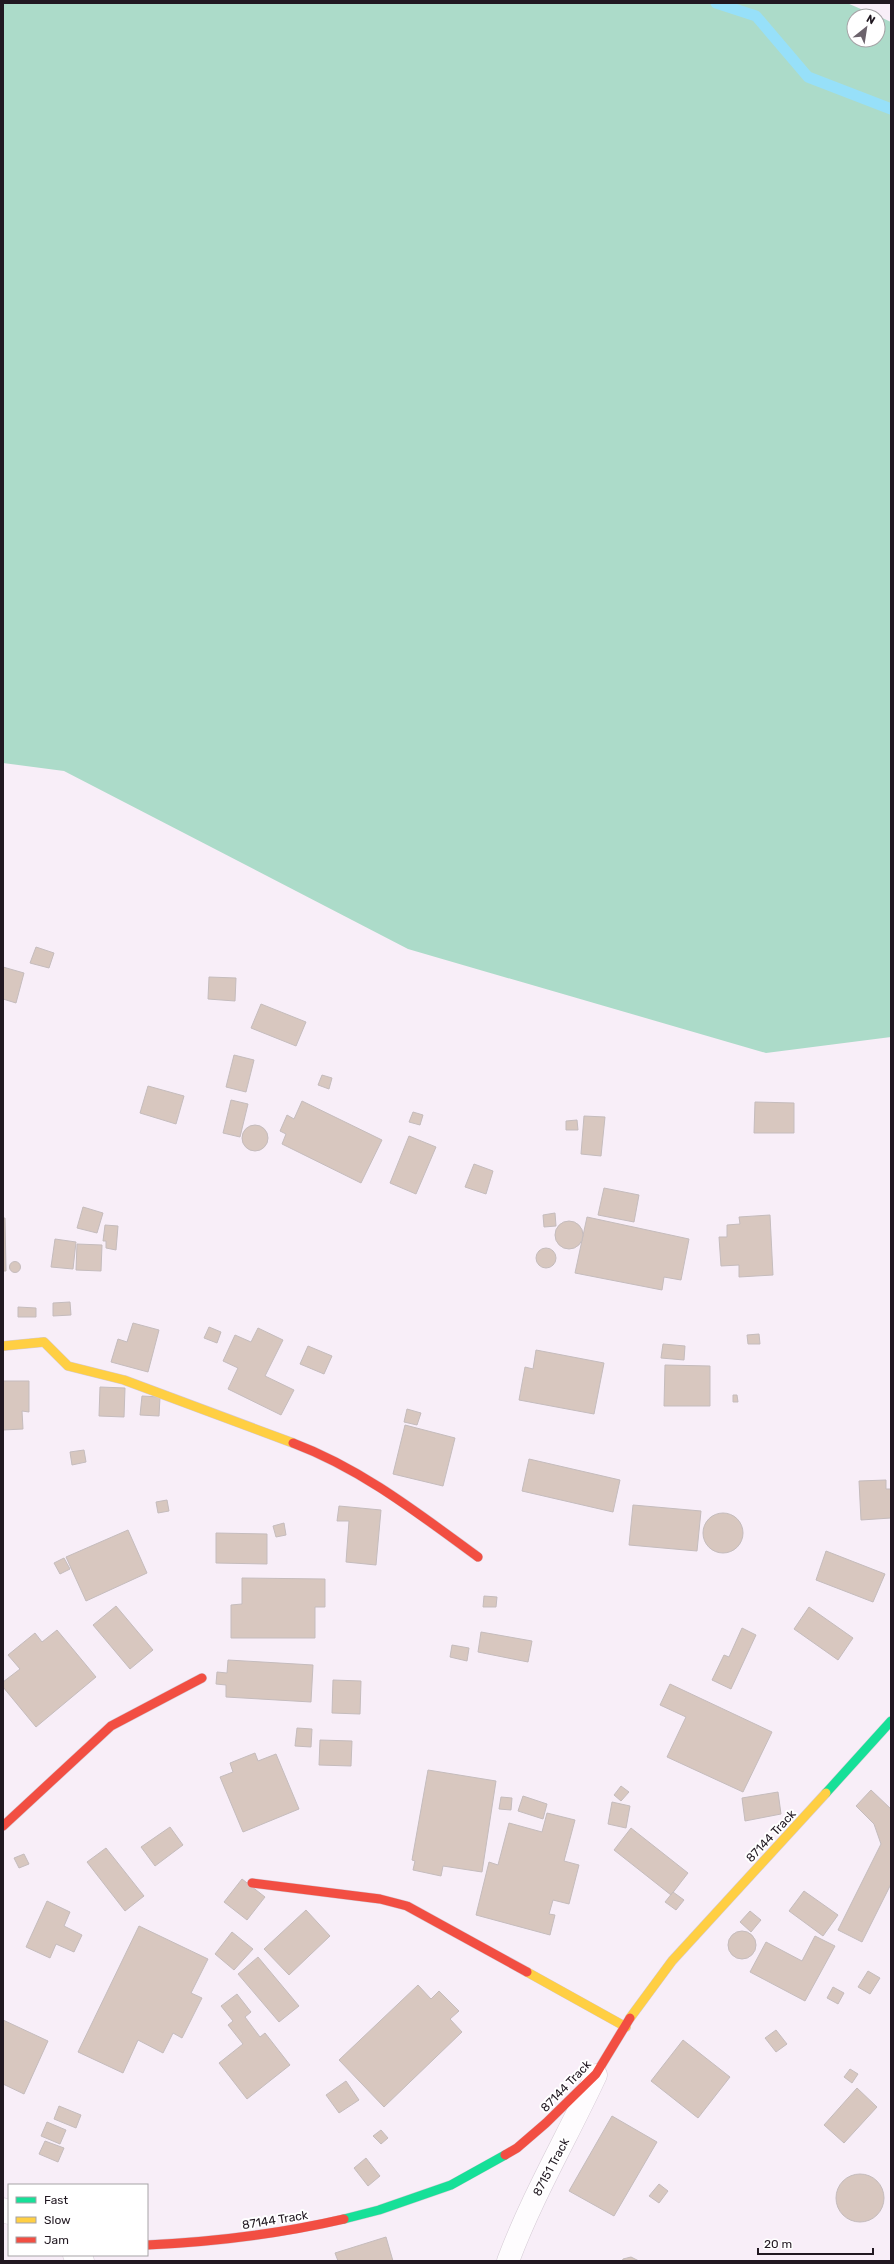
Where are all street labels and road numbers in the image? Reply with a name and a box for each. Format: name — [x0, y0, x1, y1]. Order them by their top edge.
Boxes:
street label: 87144 Track — [743, 1806, 799, 1865]
street label: 87144 Track — [538, 2057, 595, 2115]
street label: 87151 Track — [530, 2135, 572, 2198]
street label: 87144 Track — [241, 2208, 310, 2232]

